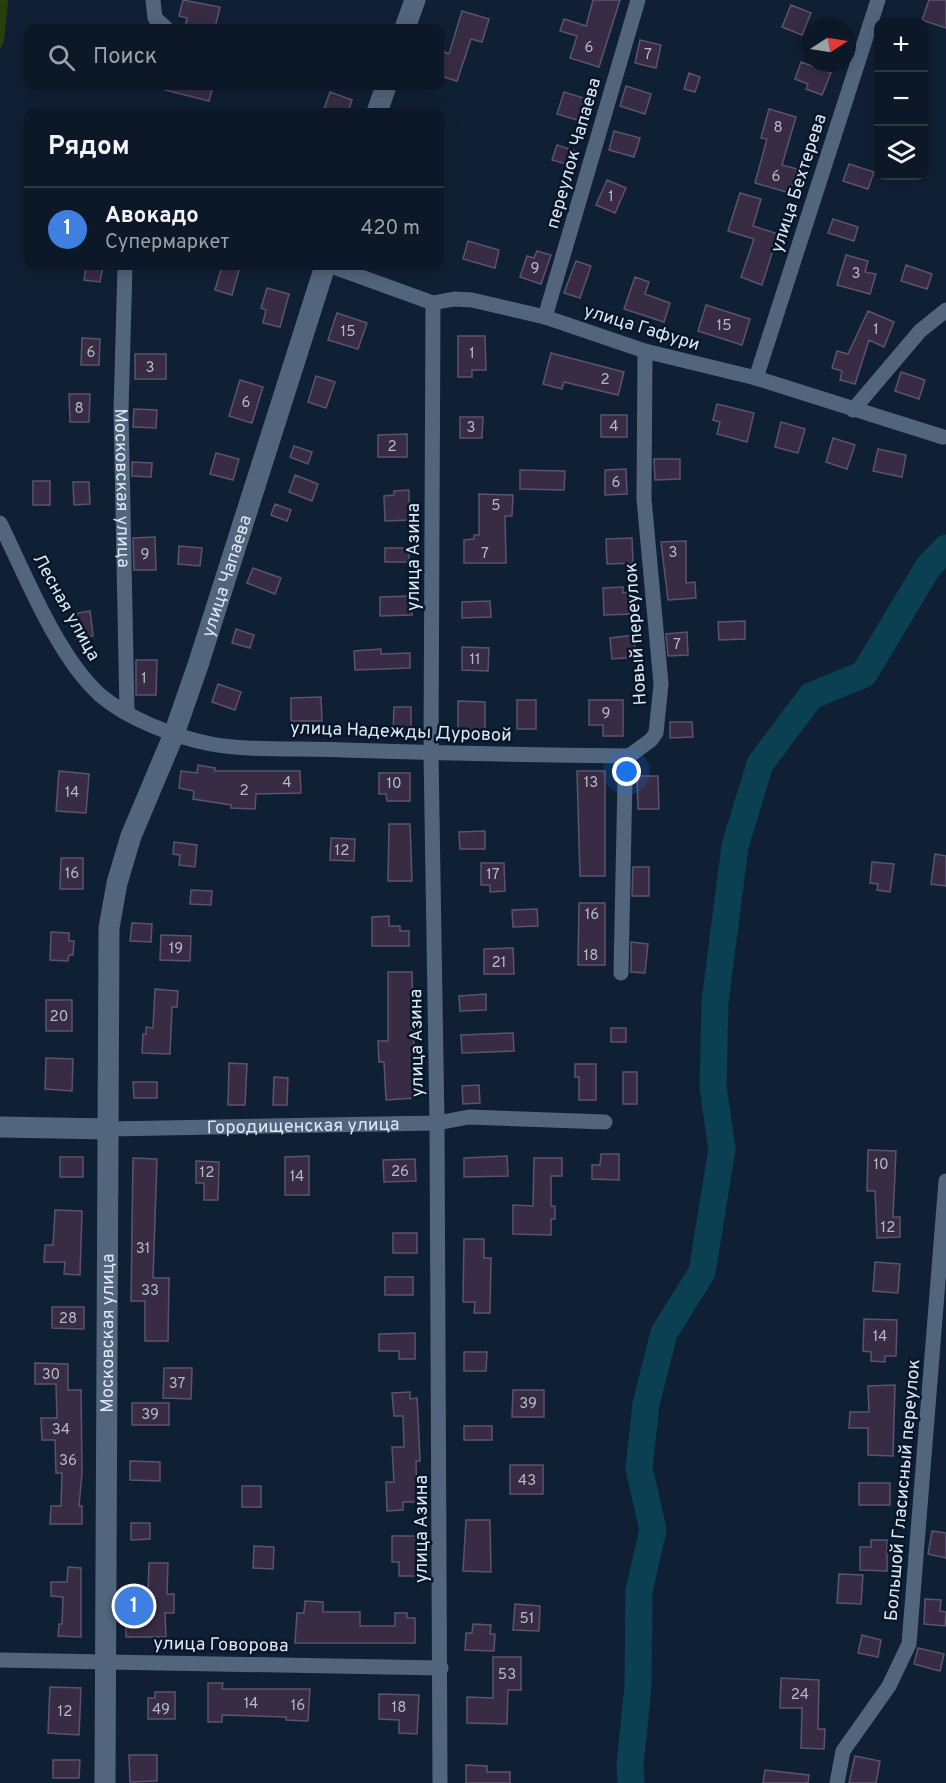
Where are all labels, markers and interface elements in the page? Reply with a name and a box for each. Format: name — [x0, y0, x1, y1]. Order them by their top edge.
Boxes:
north arrow — [802, 18, 856, 72]
map controls — [874, 18, 928, 180]
button: + — [874, 18, 928, 72]
search box — [24, 24, 444, 90]
house number: 6 — [585, 39, 594, 58]
icon: search — [45, 41, 78, 74]
text: Поиск — [93, 44, 157, 71]
house number: 7 — [644, 46, 652, 65]
button: − — [874, 72, 928, 126]
street label: переулок Чапаева — [542, 75, 607, 232]
street label: улица Бехтерева — [766, 111, 833, 256]
house number: 8 — [773, 119, 783, 138]
button: layers — [874, 126, 928, 180]
text: Рядом — [48, 131, 130, 164]
house number: 6 — [772, 168, 781, 187]
house number: 1 — [608, 188, 614, 207]
text: Авокадо — [105, 203, 199, 230]
text: 1 — [64, 216, 72, 242]
text: 420 m — [361, 216, 420, 242]
text: Супермаркет — [105, 230, 229, 256]
house number: 9 — [531, 260, 539, 279]
house number: 3 — [851, 265, 861, 284]
street label: улица Гафури — [581, 300, 702, 357]
house number: 15 — [717, 317, 731, 336]
house number: 1 — [873, 321, 879, 340]
house number: 15 — [341, 323, 355, 342]
house number: 6 — [87, 344, 96, 363]
house number: 1 — [469, 345, 475, 364]
house number: 3 — [145, 359, 155, 378]
house number: 2 — [600, 371, 610, 390]
house number: 6 — [242, 394, 251, 413]
house number: 8 — [74, 400, 84, 419]
street label: Московская улица — [108, 408, 134, 568]
house number: 4 — [609, 418, 619, 437]
house number: 3 — [466, 419, 476, 438]
house number: 2 — [387, 438, 397, 457]
house number: 6 — [612, 474, 621, 493]
house number: 5 — [491, 497, 501, 516]
street label: улица Азина — [403, 503, 426, 611]
street label: улица Чапаева — [198, 512, 258, 640]
house number: 3 — [668, 544, 678, 563]
house number: 7 — [481, 545, 489, 564]
house number: 9 — [141, 546, 149, 565]
street label: Лесная улица — [27, 550, 105, 665]
street label: Новый переулок — [620, 562, 653, 706]
house number: 7 — [673, 636, 681, 655]
house number: 11 — [469, 651, 481, 670]
house number: 1 — [141, 670, 147, 689]
house number: 9 — [602, 705, 610, 724]
street label: улица Надежды Дуровой — [290, 717, 512, 748]
your location — [612, 757, 641, 786]
house number: 4 — [282, 774, 292, 793]
house number: 13 — [584, 774, 598, 793]
house number: 10 — [386, 775, 402, 794]
house number: 2 — [239, 782, 249, 801]
house number: 14 — [65, 784, 79, 803]
house number: 12 — [335, 842, 349, 861]
house number: 16 — [65, 865, 79, 884]
house number: 17 — [486, 866, 500, 885]
house number: 16 — [585, 906, 599, 925]
house number: 19 — [169, 940, 183, 959]
house number: 18 — [584, 947, 598, 966]
house number: 21 — [492, 954, 506, 973]
street label: улица Азина — [405, 989, 430, 1097]
house number: 20 — [50, 1008, 68, 1027]
street label: Городищенская улица — [206, 1114, 400, 1140]
house number: 10 — [873, 1156, 889, 1175]
house number: 26 — [391, 1163, 409, 1182]
house number: 12 — [200, 1164, 214, 1183]
house number: 14 — [290, 1168, 304, 1187]
house number: 12 — [881, 1219, 895, 1238]
house number: 31 — [136, 1240, 150, 1259]
street label: Московская улица — [97, 1253, 120, 1413]
house number: 33 — [141, 1282, 159, 1301]
house number: 28 — [59, 1310, 77, 1329]
house number: 14 — [873, 1328, 887, 1347]
street label: Большой Гласисный переулок — [881, 1358, 926, 1622]
house number: 30 — [42, 1366, 60, 1385]
house number: 37 — [169, 1375, 186, 1394]
house number: 39 — [519, 1395, 537, 1414]
house number: 39 — [141, 1406, 159, 1425]
house number: 34 — [52, 1421, 70, 1440]
house number: 36 — [59, 1452, 77, 1471]
house number: 43 — [518, 1472, 536, 1491]
street label: улица Азина — [411, 1475, 434, 1583]
pin: 1 — [114, 1584, 154, 1628]
house number: 51 — [520, 1610, 534, 1629]
street label: улица Говорова — [153, 1633, 289, 1658]
house number: 53 — [498, 1666, 516, 1685]
house number: 24 — [791, 1686, 809, 1705]
house number: 14 — [244, 1695, 258, 1714]
house number: 16 — [291, 1697, 305, 1716]
house number: 18 — [392, 1699, 406, 1718]
house number: 49 — [152, 1701, 170, 1720]
house number: 12 — [58, 1703, 72, 1722]

